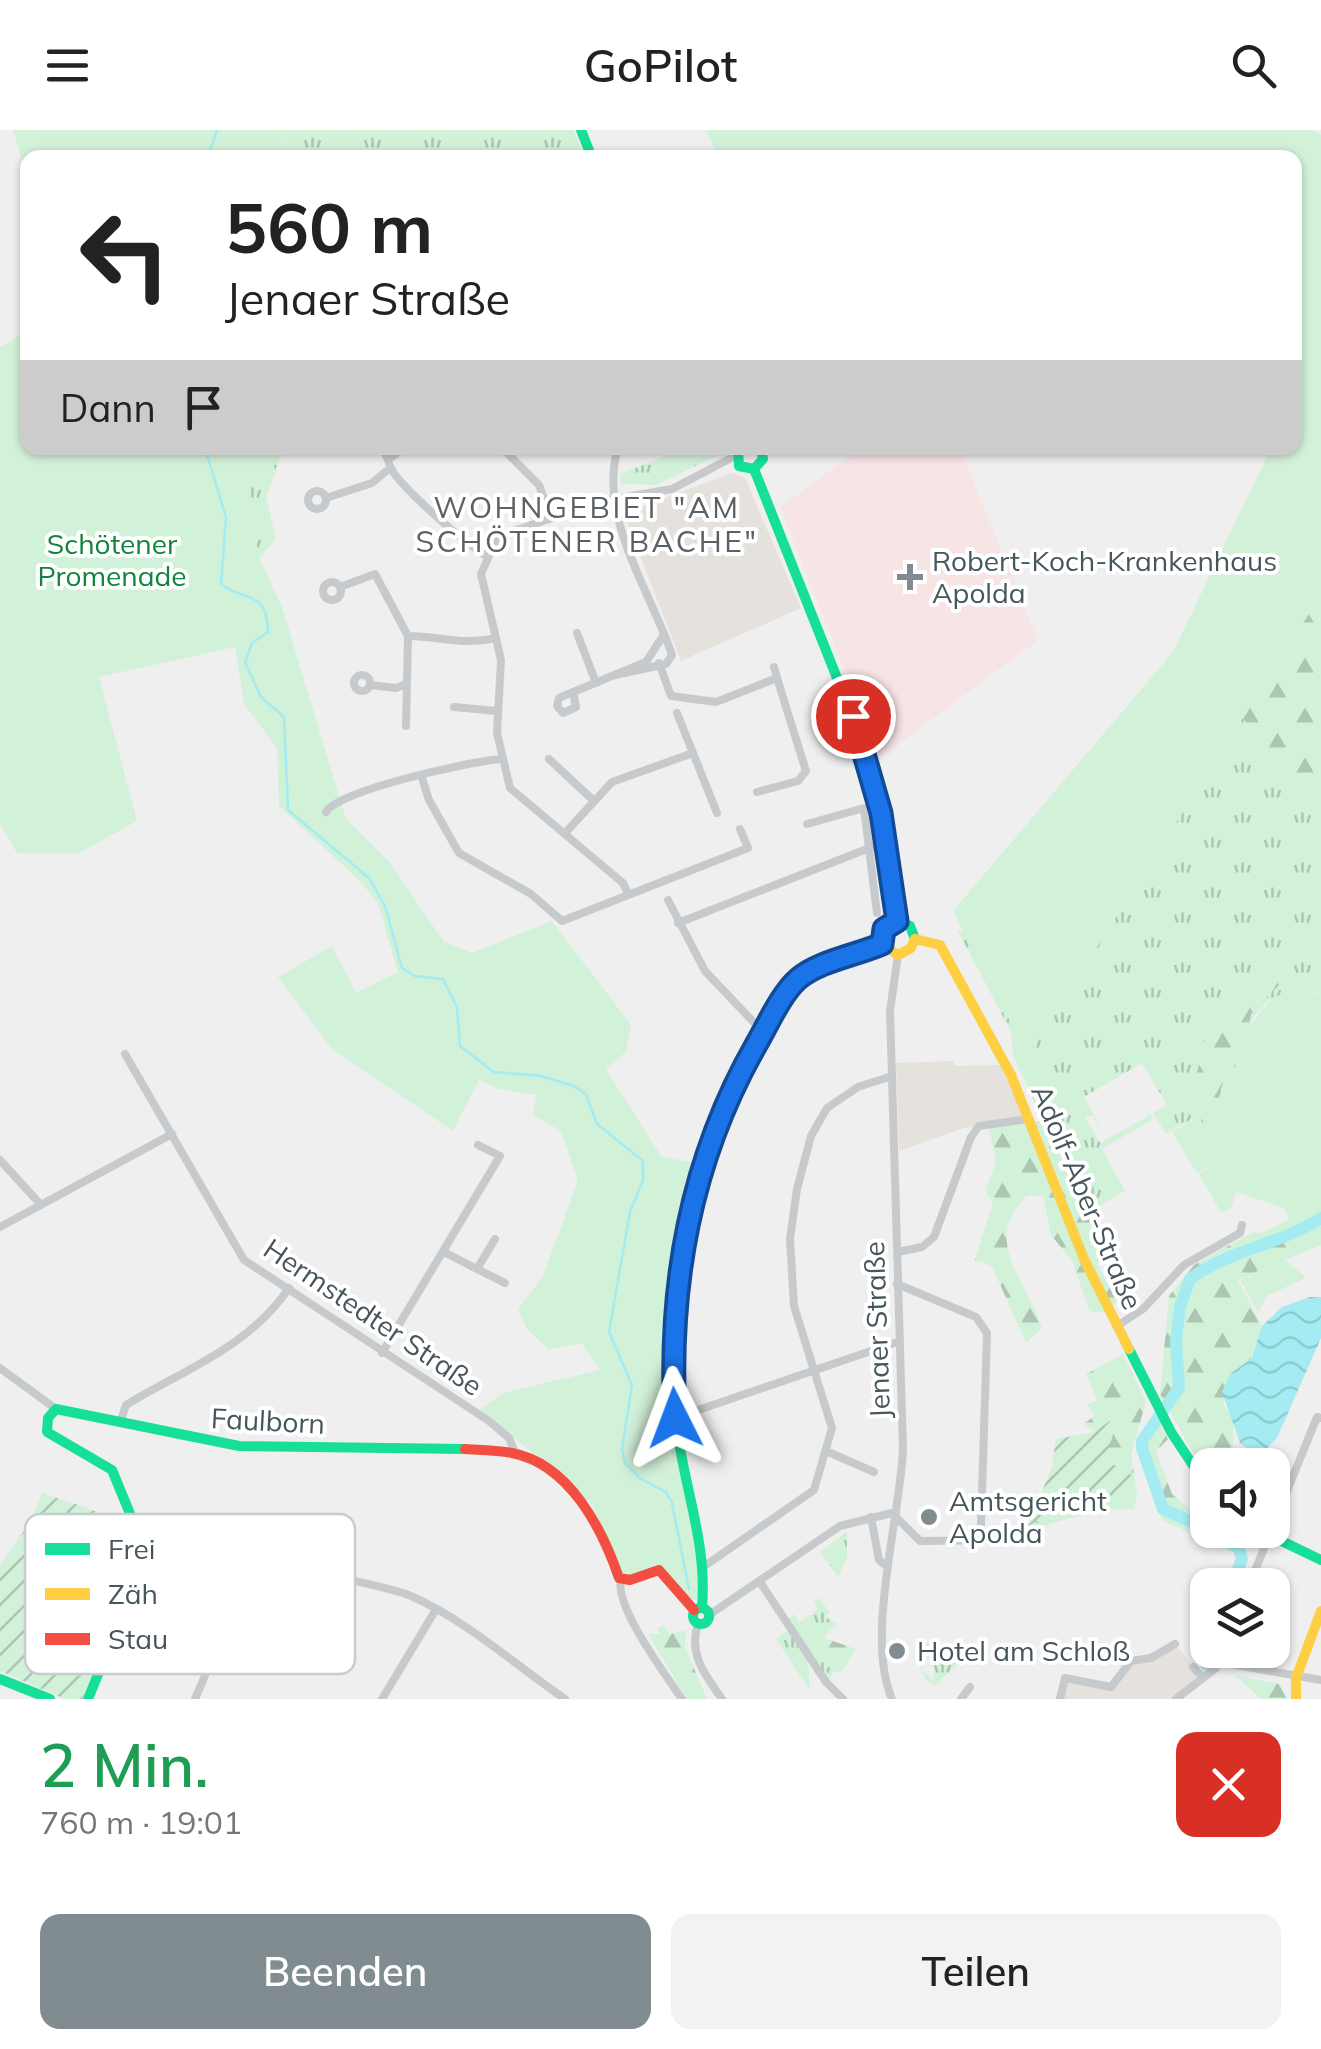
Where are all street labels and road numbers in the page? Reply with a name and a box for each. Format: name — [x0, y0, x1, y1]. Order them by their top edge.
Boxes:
street label: Adolf-Aber-Straße — [1024, 1079, 1151, 1315]
street label: Hermstedter Straße — [257, 1230, 489, 1403]
street label: Jenaer Straße — [856, 1241, 897, 1419]
street label: Faulborn — [210, 1400, 326, 1441]

